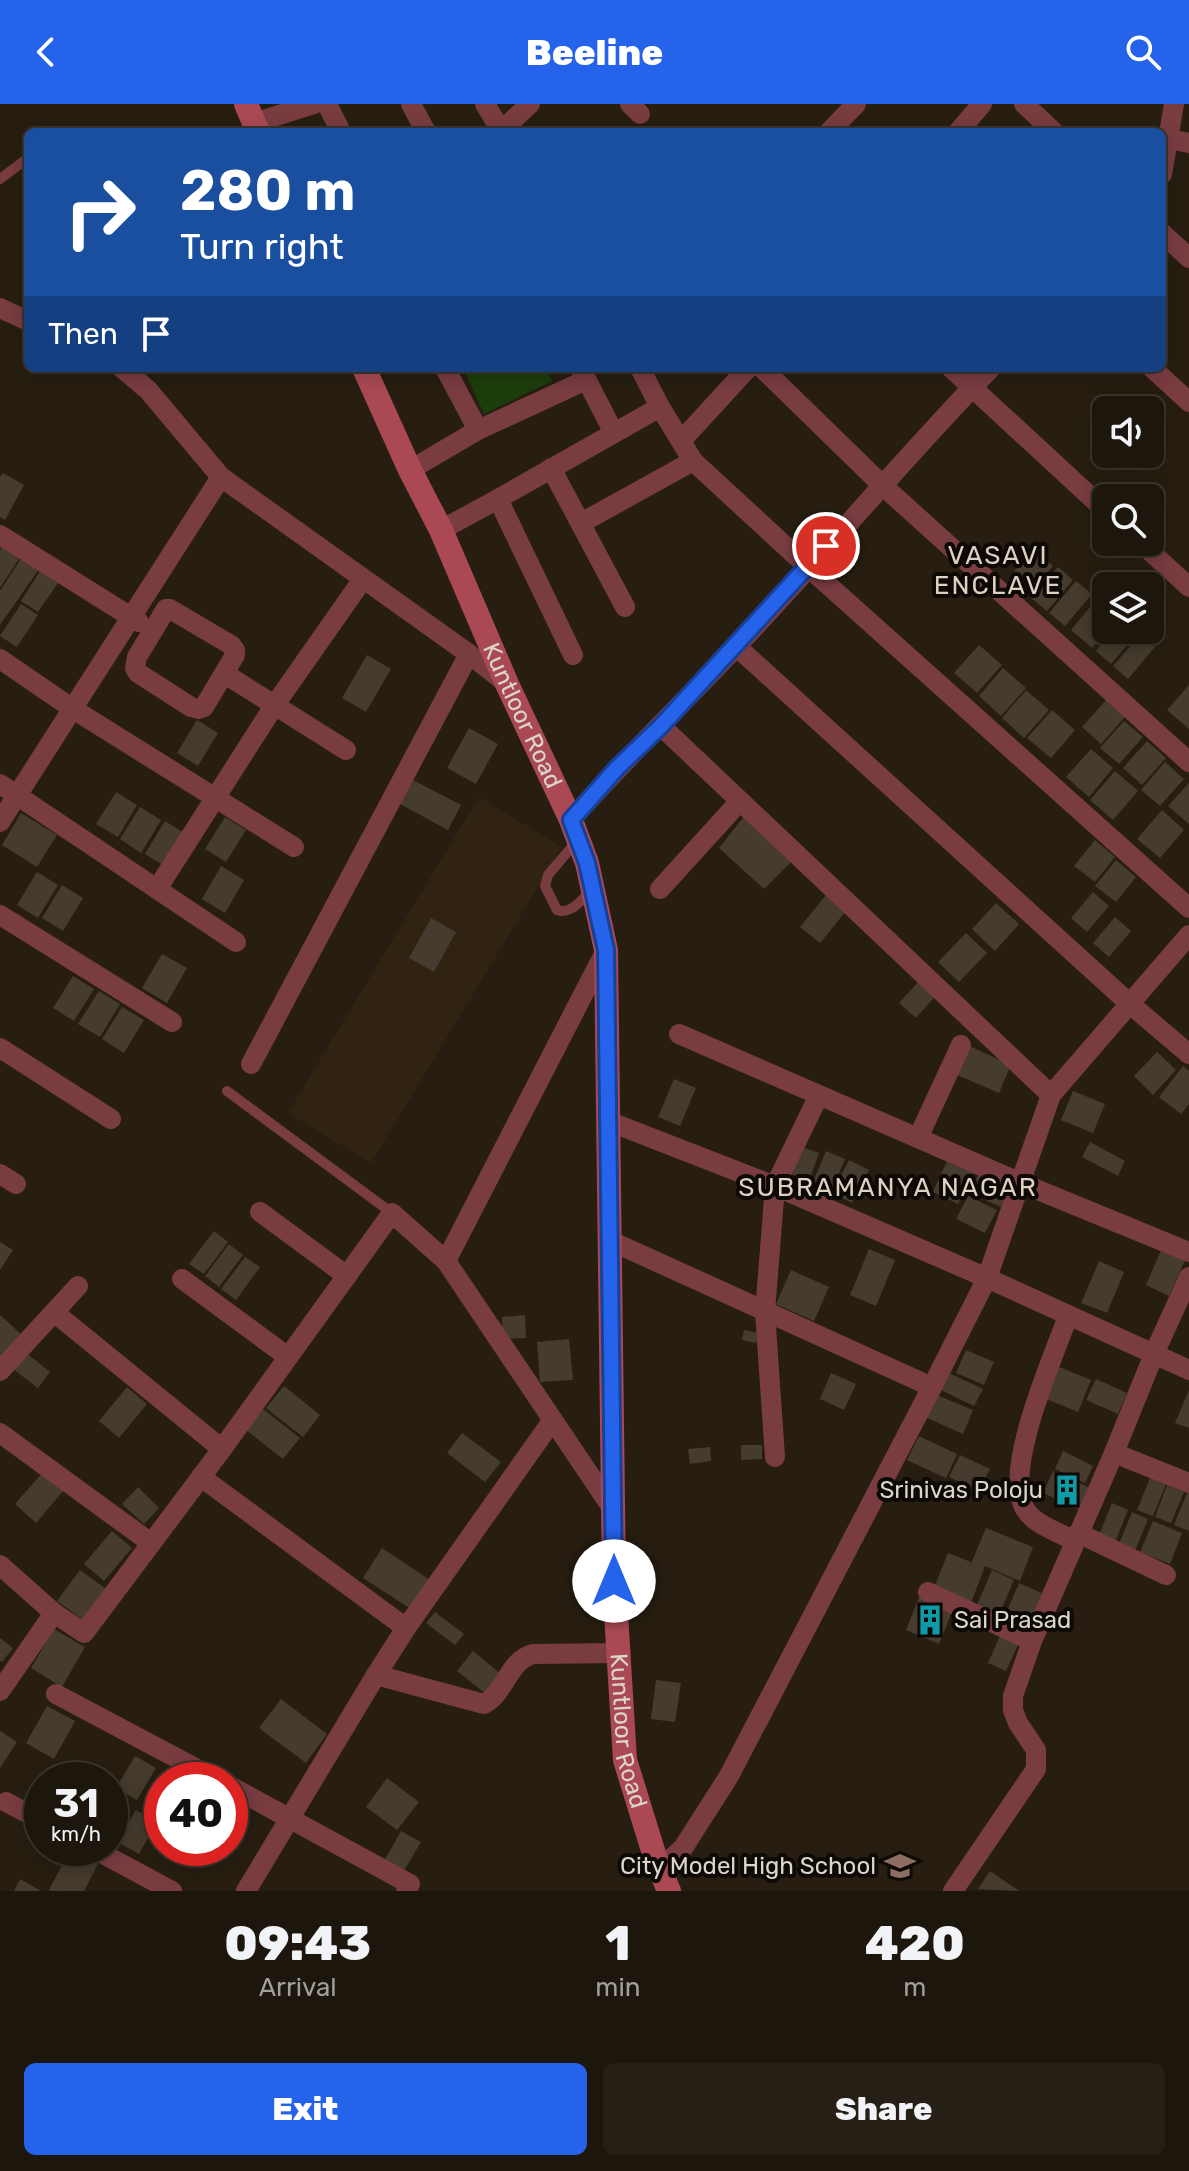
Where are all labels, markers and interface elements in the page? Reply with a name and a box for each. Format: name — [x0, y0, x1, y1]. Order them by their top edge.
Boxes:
icon: back — [24, 30, 68, 74]
icon: search — [1121, 30, 1165, 74]
text: Beeline — [526, 31, 663, 74]
text: 280 m — [180, 158, 356, 224]
icon: right — [48, 160, 152, 264]
text: Turn right — [180, 225, 344, 268]
icon: arrive — [134, 312, 178, 356]
text: Then — [48, 316, 118, 352]
map controls — [1092, 396, 1164, 644]
button: sound — [1092, 396, 1164, 468]
button: search — [1092, 484, 1164, 556]
pin — [792, 512, 860, 580]
icon: arrive — [804, 524, 848, 568]
district label: VASAVI ENCLAVE — [934, 540, 1062, 601]
button: layers — [1092, 572, 1164, 644]
street label: Kuntloor Road — [477, 639, 568, 793]
district label: SUBRAMANYA NAGAR — [738, 1172, 1038, 1203]
building icon: Srinivas Poloju — [1050, 1473, 1084, 1507]
place label: Srinivas Poloju — [879, 1476, 1043, 1504]
position arrow — [572, 1539, 656, 1623]
building icon: Sai Prasad — [913, 1603, 947, 1637]
place label: Sai Prasad — [954, 1606, 1071, 1634]
street label: Kuntloor Road — [604, 1652, 653, 1812]
speed limit sign: 40 — [144, 1762, 248, 1866]
text: 31 — [53, 1780, 99, 1827]
text: km/h — [51, 1822, 101, 1846]
school or university icon: City Model High School — [883, 1849, 917, 1883]
place label: City Model High School — [620, 1852, 876, 1880]
text: 09:43 — [224, 1915, 371, 1972]
text: 1 — [605, 1915, 631, 1972]
text: 420 — [865, 1915, 965, 1972]
text: Arrival — [259, 1972, 337, 2003]
text: min — [595, 1972, 640, 2003]
text: m — [903, 1972, 926, 2003]
button: Exit — [24, 2063, 587, 2155]
button: Share — [603, 2063, 1165, 2155]

